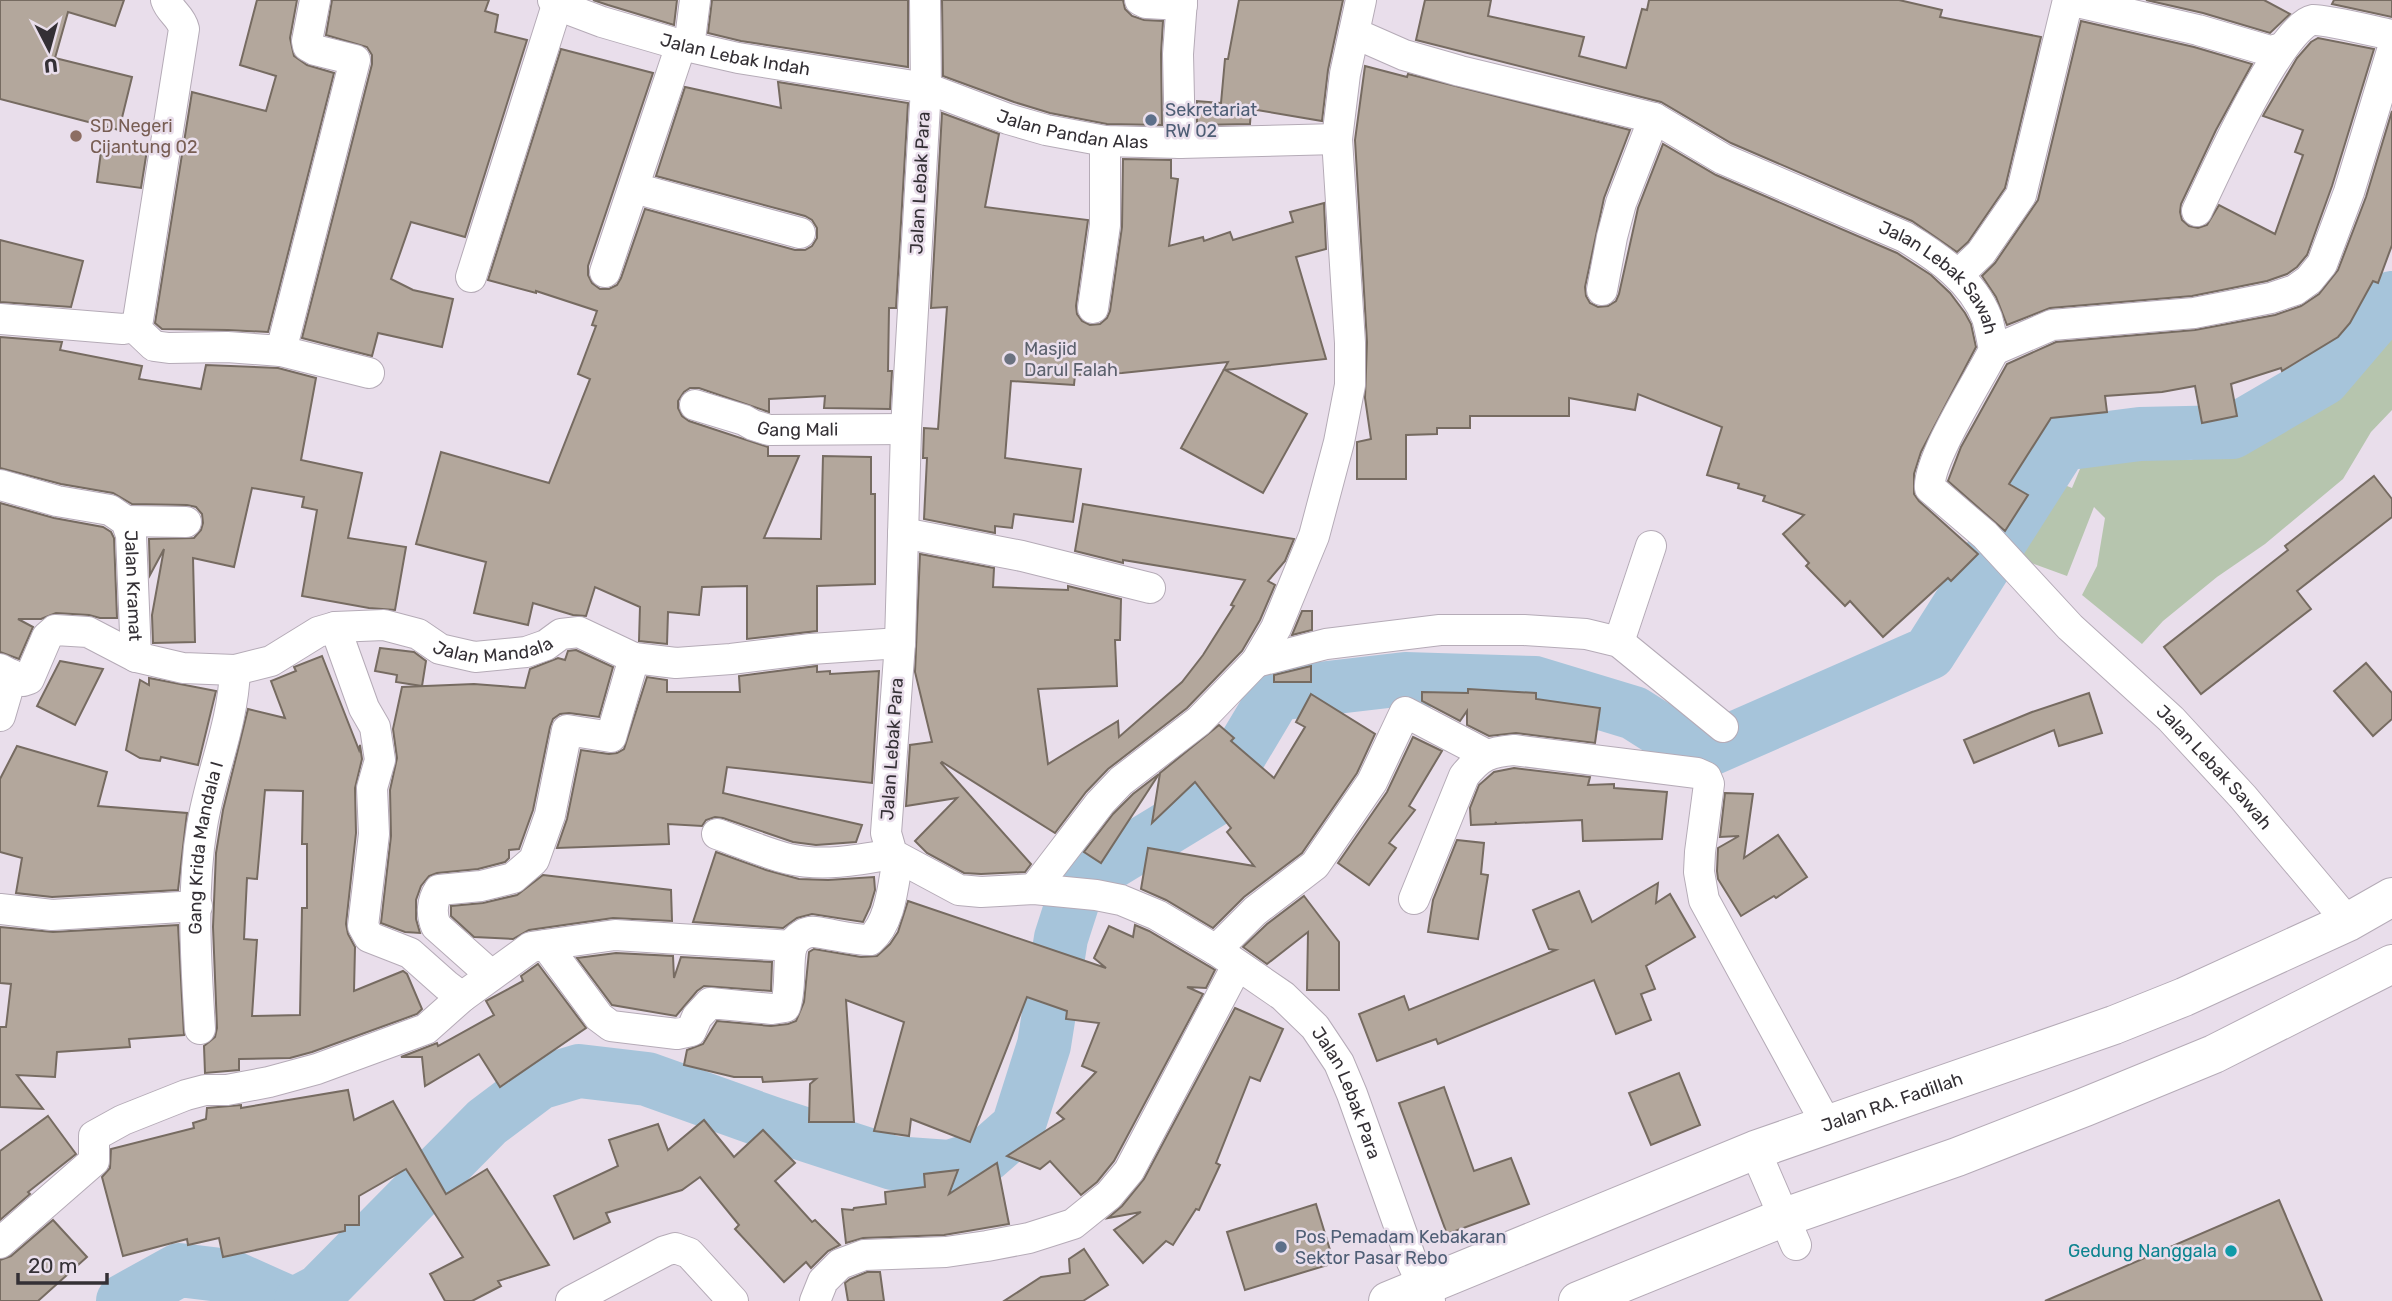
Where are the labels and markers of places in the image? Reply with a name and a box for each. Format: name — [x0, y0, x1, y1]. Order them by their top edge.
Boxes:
place label: Sekretariat RW 02 — [1165, 99, 1257, 142]
marker: Sekretariat RW 02 — [1143, 112, 1159, 128]
place label: SD Negeri Cijantung 02 — [90, 115, 198, 158]
marker: SD Negeri Cijantung 02 — [68, 128, 84, 144]
place label: Masjid Darul Falah — [1024, 338, 1118, 381]
marker: Masjid Darul Falah — [1002, 351, 1018, 367]
place label: Pos Pemadam Kebakaran Sektor Pasar Rebo — [1295, 1226, 1506, 1269]
marker: Pos Pemadam Kebakaran Sektor Pasar Rebo — [1273, 1239, 1289, 1255]
place label: Gedung Nanggala — [2068, 1240, 2217, 1262]
marker: Gedung Nanggala — [2223, 1243, 2239, 1259]

